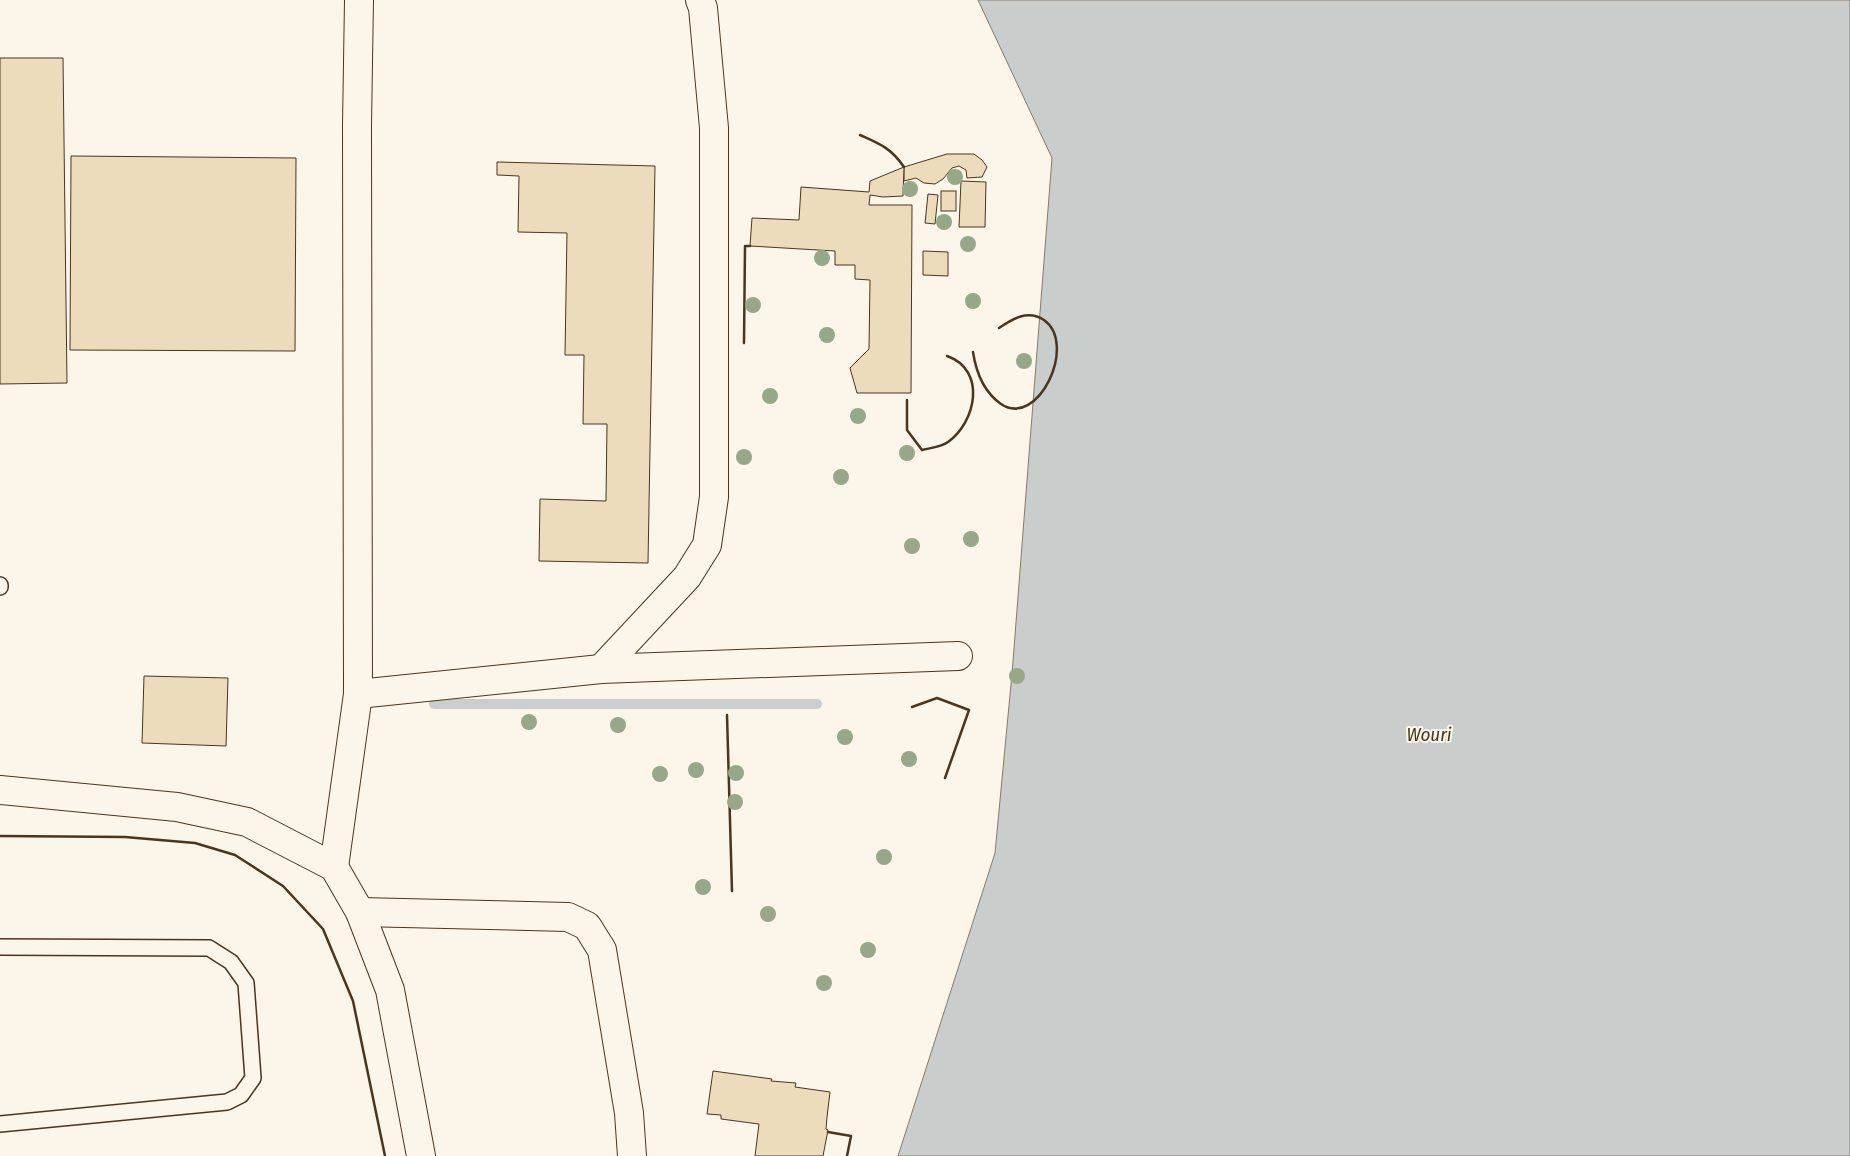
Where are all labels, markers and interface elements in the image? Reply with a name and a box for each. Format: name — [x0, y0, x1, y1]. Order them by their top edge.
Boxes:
water label: Wouri — [1406, 723, 1452, 746]

